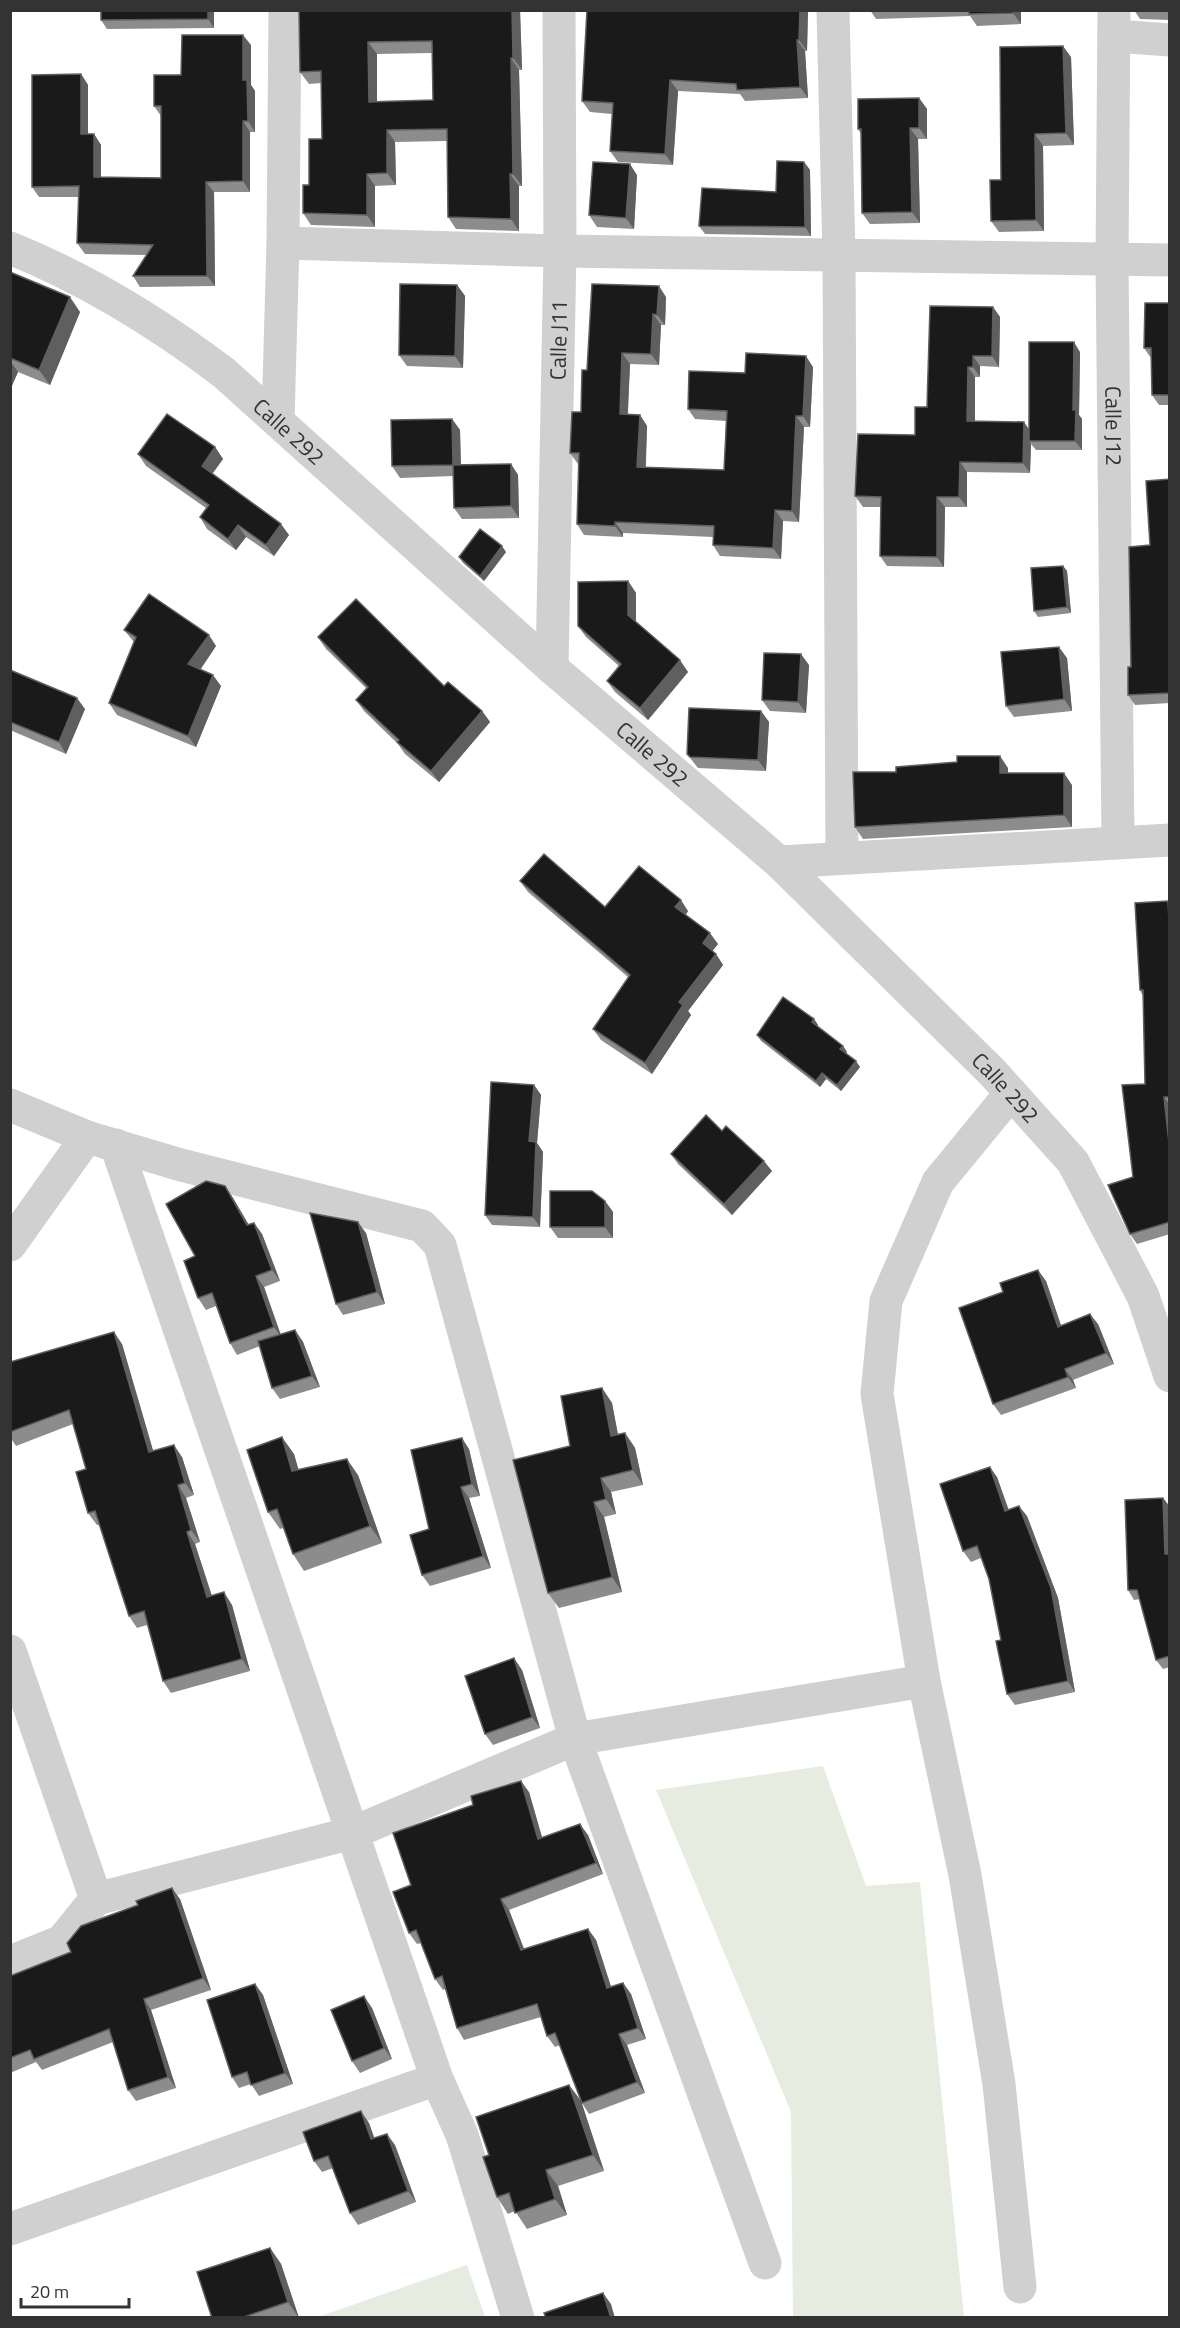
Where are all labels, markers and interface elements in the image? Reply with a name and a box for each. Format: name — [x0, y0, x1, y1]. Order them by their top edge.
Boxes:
street label: Calle J11 — [541, 300, 576, 380]
street label: Calle J12 — [1096, 386, 1131, 466]
street label: Calle 292 — [246, 390, 332, 473]
street label: Calle 292 — [609, 713, 696, 795]
street label: Calle 292 — [964, 1044, 1047, 1131]
scale bar — [21, 2271, 129, 2309]
text: 20 m — [30, 2278, 69, 2305]

